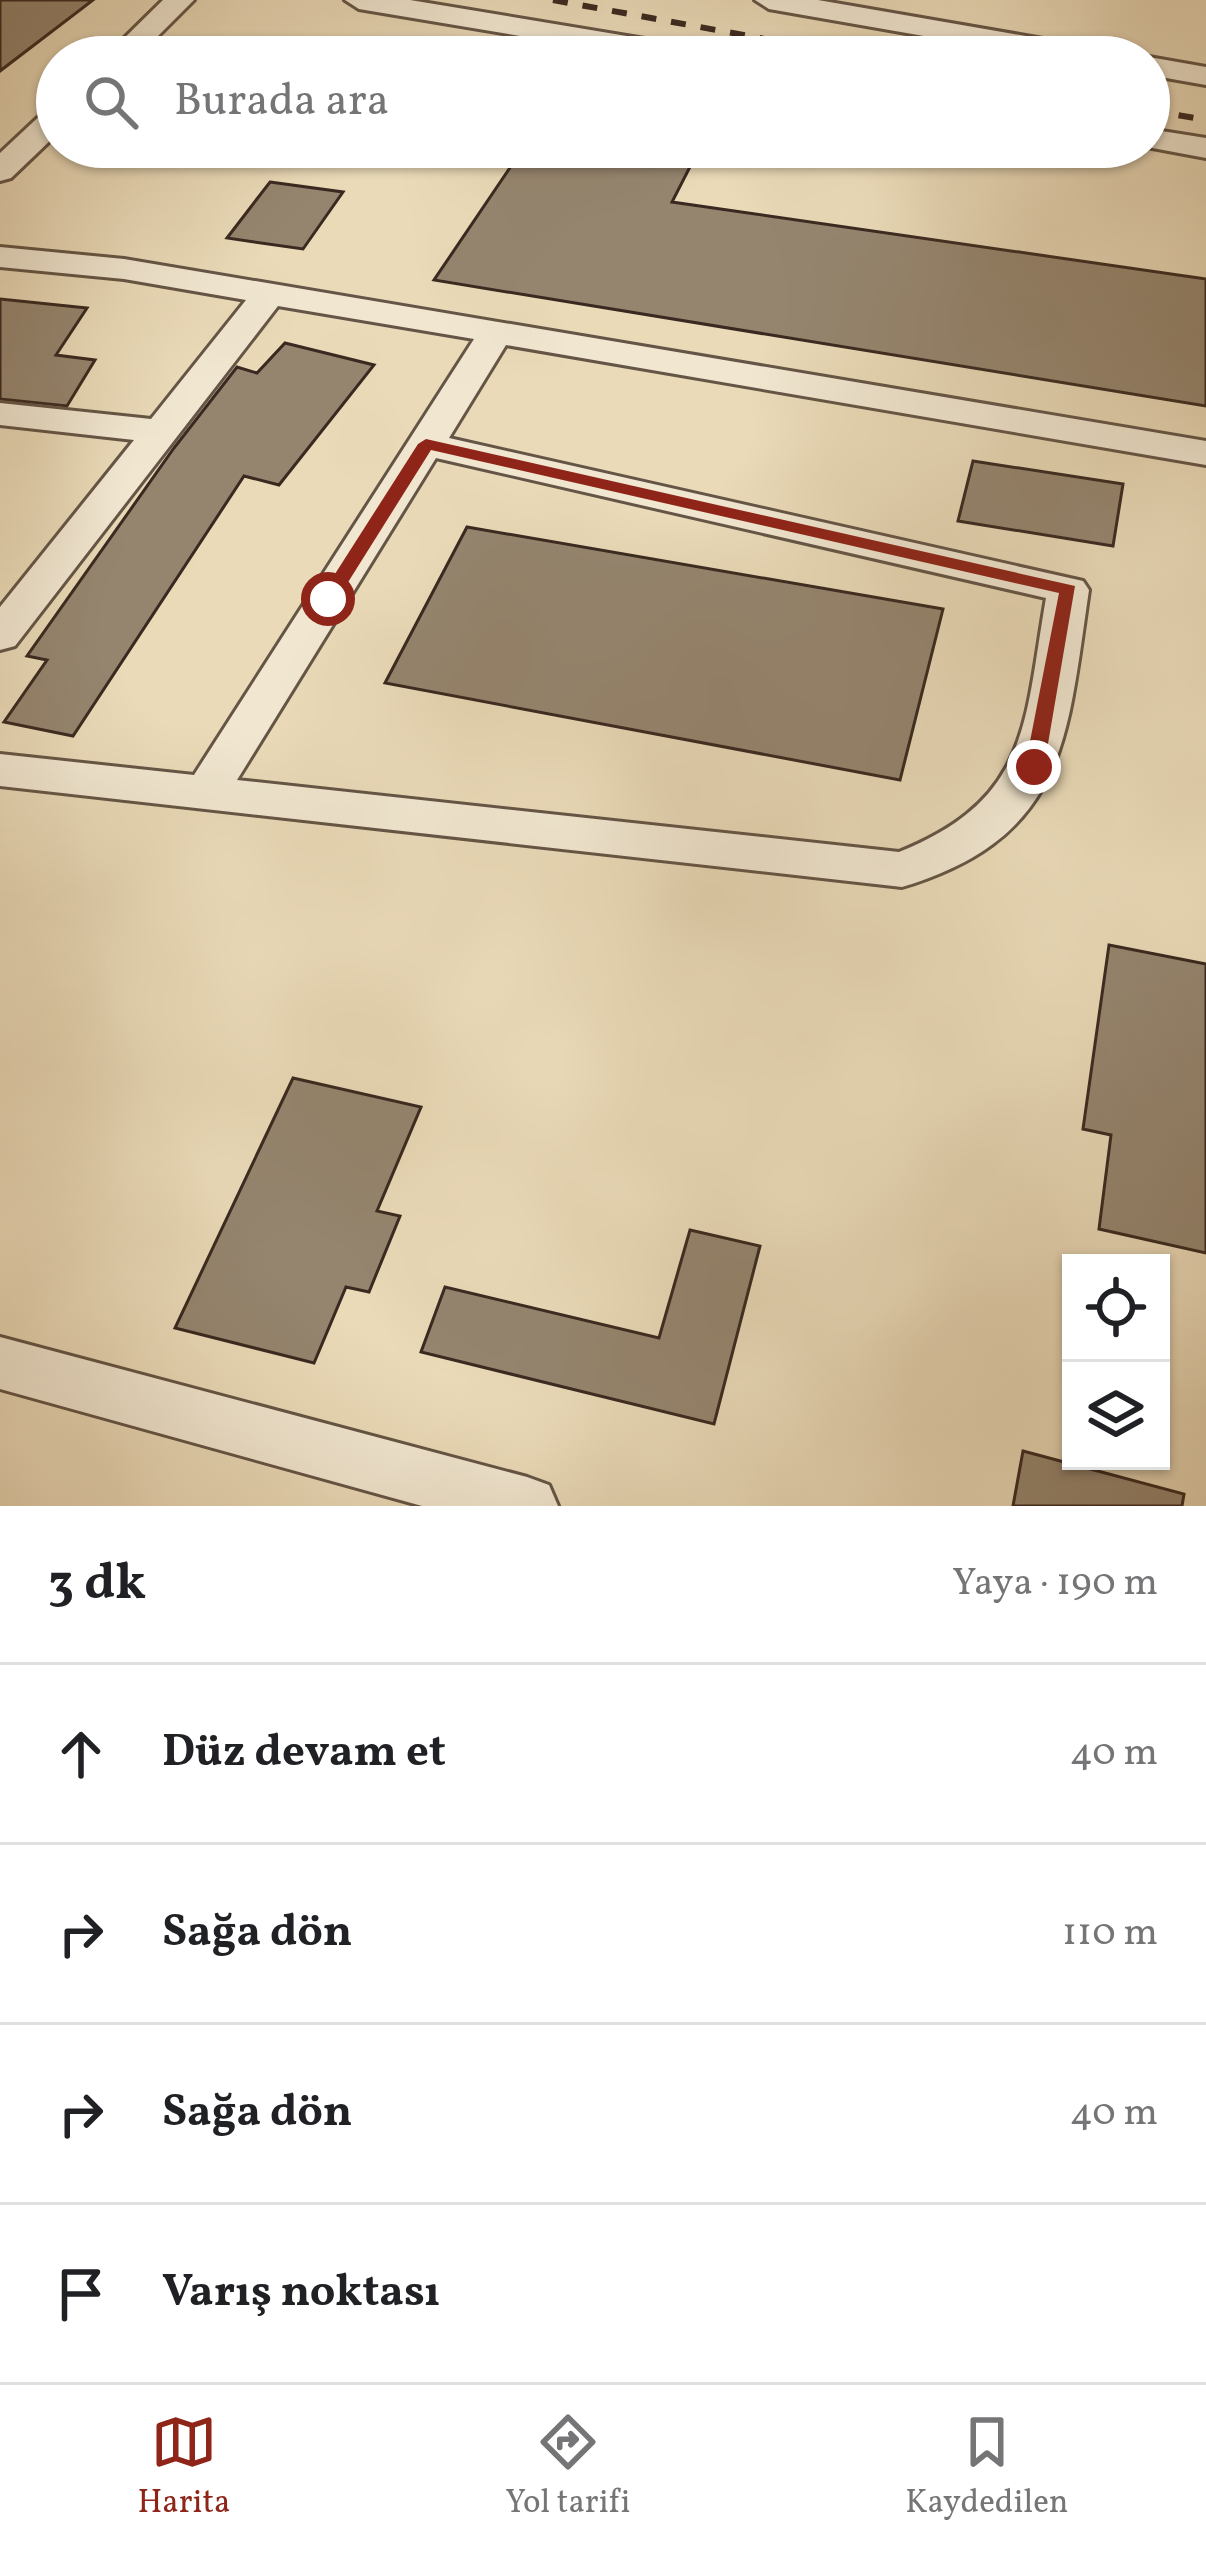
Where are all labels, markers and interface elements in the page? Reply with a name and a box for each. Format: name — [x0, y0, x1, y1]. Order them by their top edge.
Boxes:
search box — [36, 36, 1170, 168]
icon: search — [78, 69, 144, 135]
text: Burada ara — [174, 71, 389, 134]
route start — [301, 572, 355, 626]
route end — [1007, 740, 1061, 794]
map controls — [1062, 1254, 1170, 1470]
button: locate — [1062, 1254, 1170, 1362]
button: layers — [1062, 1362, 1170, 1470]
text: 3 dk — [48, 1549, 146, 1620]
text: Yaya · 190 m — [952, 1557, 1158, 1611]
icon: ahead — [48, 1721, 114, 1787]
text: Düz devam et — [162, 1722, 446, 1785]
text: 40 m — [1070, 1727, 1158, 1781]
icon: right — [48, 1901, 114, 1967]
text: Sağa dön — [162, 1902, 353, 1965]
text: 110 m — [1062, 1907, 1158, 1961]
icon: right — [48, 2081, 114, 2147]
text: Sağa dön — [162, 2082, 353, 2145]
text: 40 m — [1070, 2087, 1158, 2141]
icon: arrive — [48, 2261, 114, 2327]
text: Varış noktası — [162, 2262, 440, 2325]
tab: Harita — [137, 2409, 230, 2527]
tab: Yol tarifi — [505, 2409, 630, 2527]
tab: Kaydedilen — [905, 2409, 1069, 2527]

